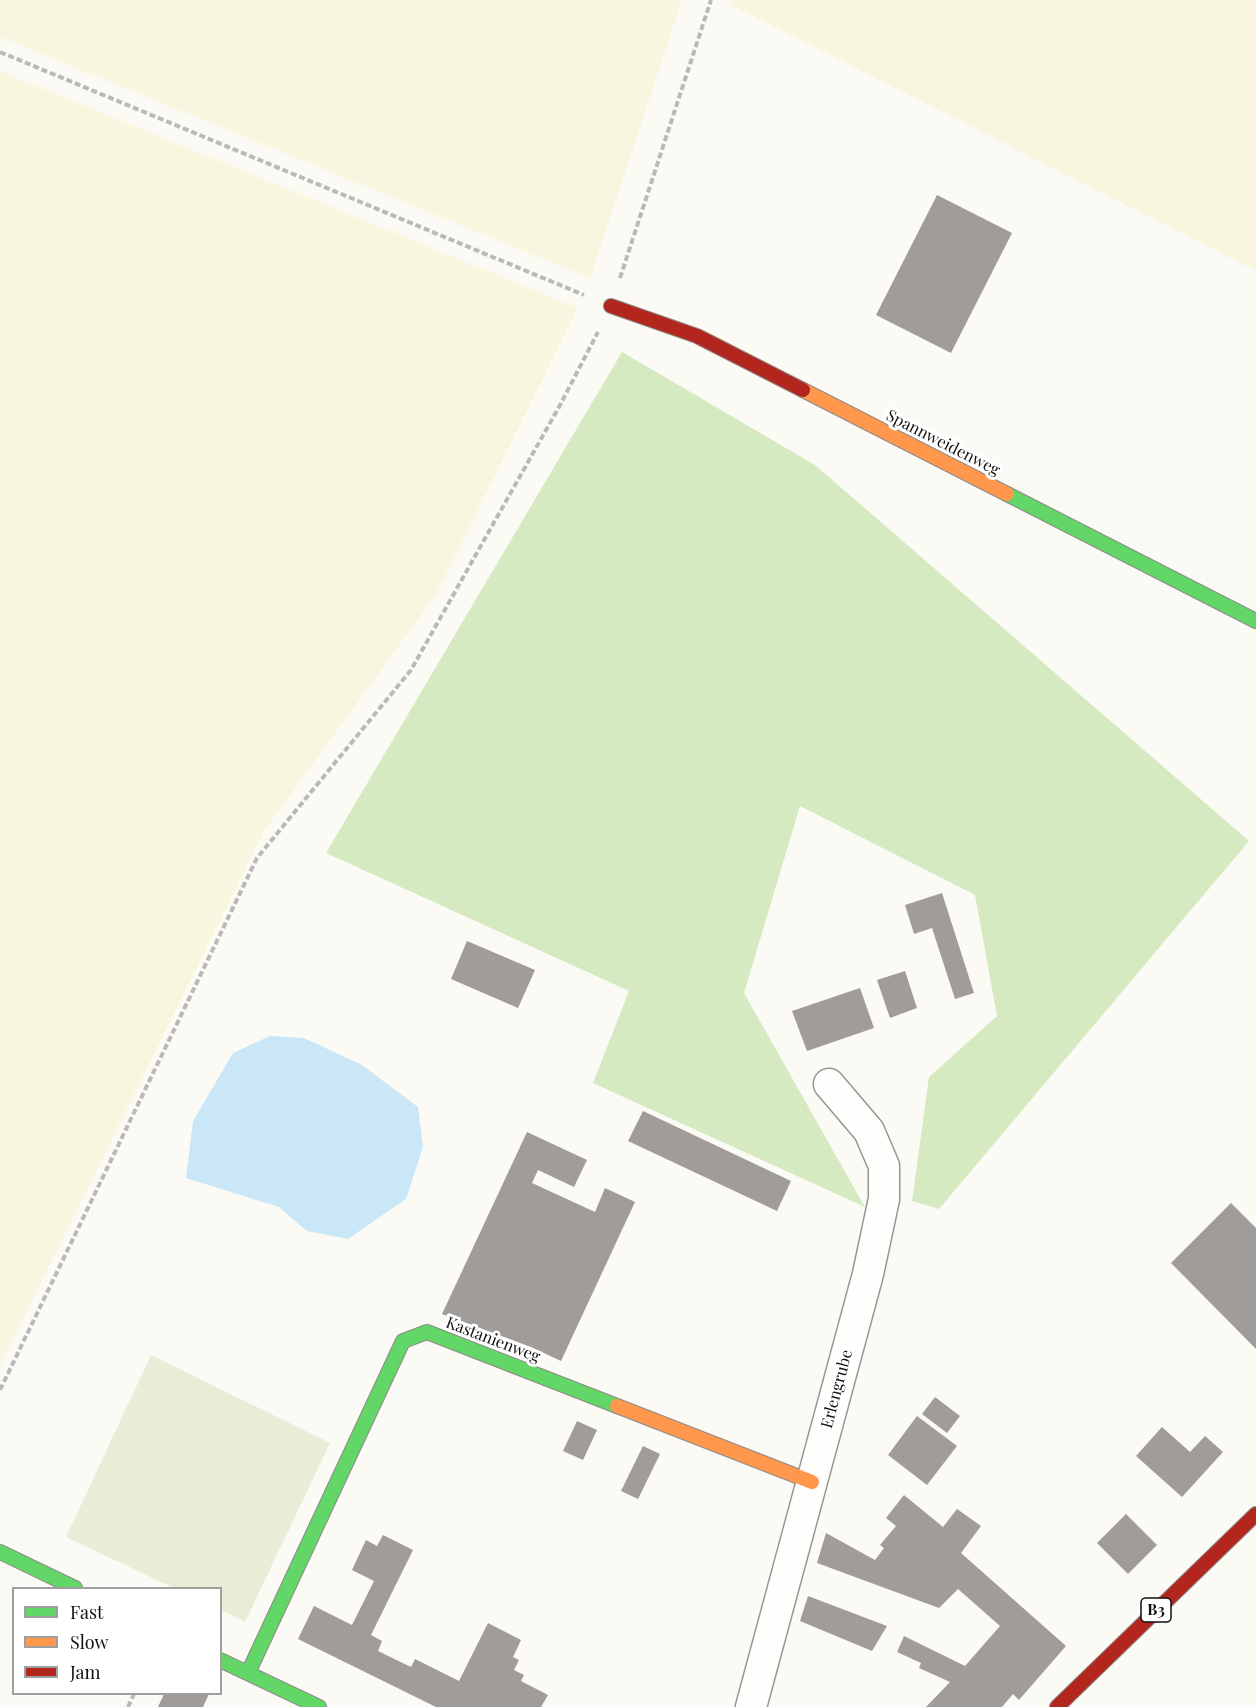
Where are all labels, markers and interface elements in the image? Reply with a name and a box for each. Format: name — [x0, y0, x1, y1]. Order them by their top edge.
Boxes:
street label: Spannweidenweg — [883, 406, 1003, 480]
street label: Kastanienweg — [443, 1313, 543, 1367]
street label: Erlengrube — [817, 1348, 857, 1430]
legend — [12, 1587, 222, 1695]
road number: B3 — [1141, 1598, 1171, 1622]
text: Fast — [70, 1600, 103, 1624]
text: Slow — [70, 1630, 108, 1654]
text: Jam — [70, 1660, 100, 1684]

